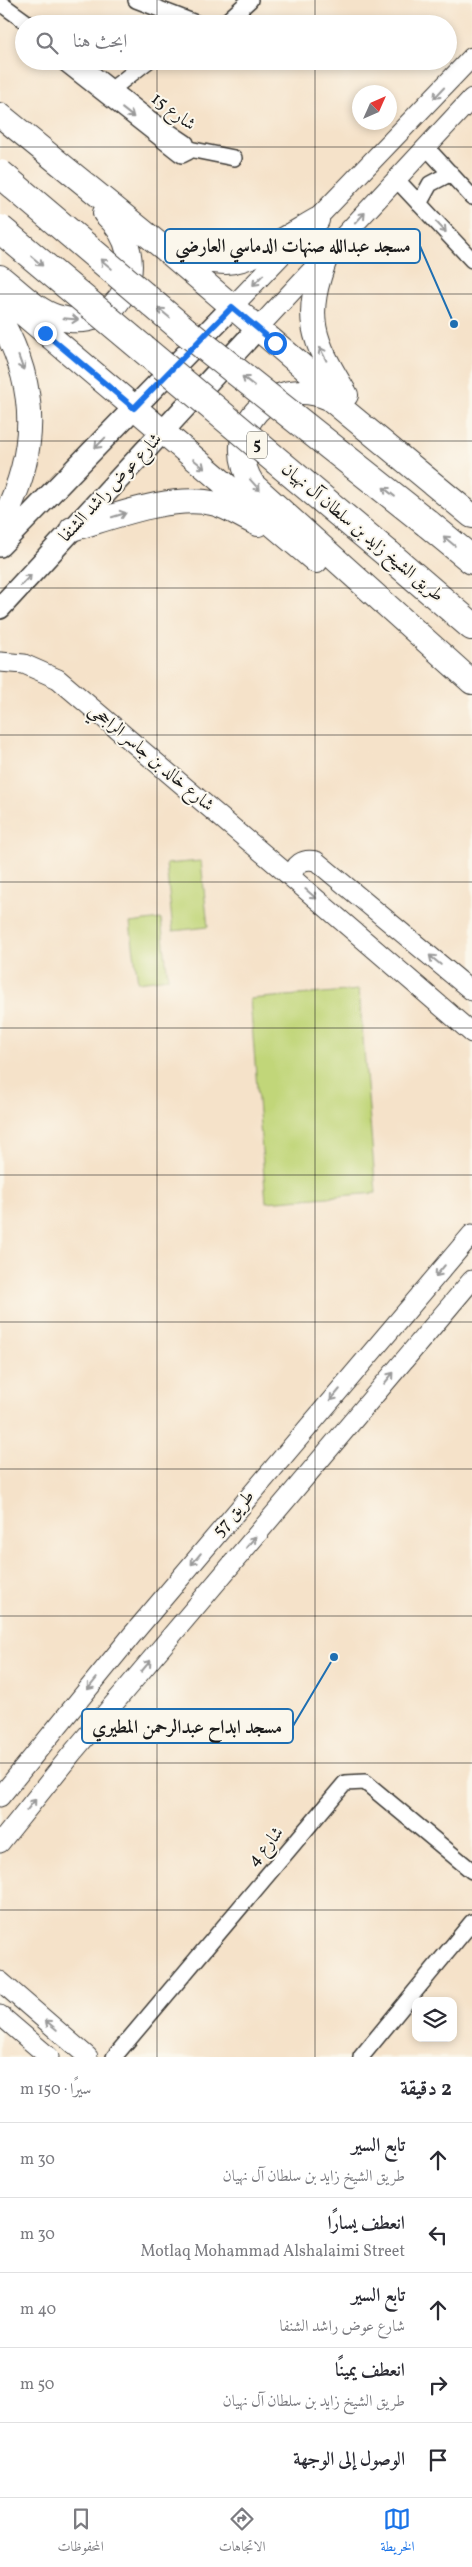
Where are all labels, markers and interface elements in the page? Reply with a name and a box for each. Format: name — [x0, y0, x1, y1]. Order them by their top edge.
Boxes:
search box — [15, 15, 457, 70]
icon: search — [33, 29, 61, 57]
text: ابحث هنا — [73, 29, 127, 55]
north arrow — [352, 85, 397, 130]
street label: شارع 15 — [145, 87, 201, 138]
one-way arrow — [433, 87, 445, 99]
one-way arrow — [121, 108, 135, 118]
one-way arrow — [354, 211, 366, 224]
one-way arrow — [435, 221, 447, 233]
callout: مسجد عبدالله صنهات الدماسي العارضي — [165, 229, 420, 263]
text: مسجد عبدالله صنهات الدماسي العارضي — [175, 234, 411, 263]
one-way arrow — [31, 255, 44, 266]
one-way arrow — [100, 258, 113, 270]
one-way arrow — [252, 274, 264, 287]
one-way arrow — [157, 307, 170, 318]
one-way arrow — [62, 314, 78, 324]
route end — [34, 322, 57, 345]
route start — [264, 332, 287, 355]
one-way arrow — [318, 347, 328, 362]
one-way arrow — [17, 355, 26, 370]
one-way arrow — [242, 375, 255, 386]
street label: شارع عوض راشد الشنفا — [54, 428, 169, 549]
road number: 5 — [247, 432, 267, 458]
one-way arrow — [94, 437, 106, 450]
street label: طريق الشيخ زايد بن سلطان آل نهيان — [274, 457, 449, 610]
one-way arrow — [193, 458, 206, 469]
one-way arrow — [249, 479, 261, 492]
one-way arrow — [383, 487, 396, 498]
one-way arrow — [111, 509, 127, 519]
one-way arrow — [443, 536, 456, 547]
one-way arrow — [20, 574, 32, 587]
street label: شارع خالد بن جاسر الراجحي — [81, 698, 219, 820]
one-way arrow — [304, 888, 317, 899]
one-way arrow — [428, 954, 441, 966]
one-way arrow — [435, 1264, 446, 1277]
one-way arrow — [384, 1372, 395, 1385]
one-way arrow — [330, 1388, 341, 1401]
street label: طريق 57 — [207, 1485, 261, 1543]
one-way arrow — [245, 1536, 256, 1549]
one-way arrow — [191, 1552, 202, 1565]
one-way arrow — [140, 1660, 151, 1673]
one-way arrow — [87, 1677, 98, 1690]
callout: مسجد ابداح عبدالرحمن المطيري — [82, 1709, 293, 1743]
text: مسجد ابداح عبدالرحمن المطيري — [92, 1715, 282, 1744]
one-way arrow — [25, 1799, 36, 1812]
street label: شارع 4 — [242, 1821, 291, 1873]
map controls — [412, 1997, 457, 2042]
button: layers — [412, 1997, 457, 2042]
one-way arrow — [45, 2020, 58, 2031]
text: 2 دقيقة — [400, 2075, 452, 2104]
text: سيرًا · 150 m — [20, 2079, 91, 2101]
text: تابع السير — [352, 2133, 405, 2159]
icon: ahead — [424, 2146, 452, 2174]
text: 30 m — [20, 2149, 55, 2171]
text: طريق الشيخ زايد بن سلطان آل نهيان — [223, 2166, 405, 2188]
text: انعطف يسارًا — [327, 2211, 405, 2237]
icon: left — [424, 2221, 452, 2249]
text: 30 m — [20, 2224, 55, 2246]
text: Motlaq Mohammad Alshalaimi Street — [141, 2241, 405, 2263]
text: تابع السير — [352, 2283, 405, 2309]
icon: ahead — [424, 2296, 452, 2324]
text: 40 m — [20, 2299, 56, 2321]
text: شارع عوض راشد الشنفا — [280, 2316, 405, 2338]
text: انعطف يمينًا — [335, 2358, 405, 2384]
icon: right — [424, 2371, 452, 2399]
text: 50 m — [20, 2374, 54, 2396]
text: طريق الشيخ زايد بن سلطان آل نهيان — [223, 2391, 405, 2413]
icon: arrive — [424, 2446, 452, 2474]
text: الوصول إلى الوجهة — [293, 2447, 405, 2473]
tab: المحفوظات — [58, 2505, 104, 2560]
tab: الاتجاهات — [219, 2505, 265, 2560]
tab: الخريطة — [380, 2505, 415, 2560]

